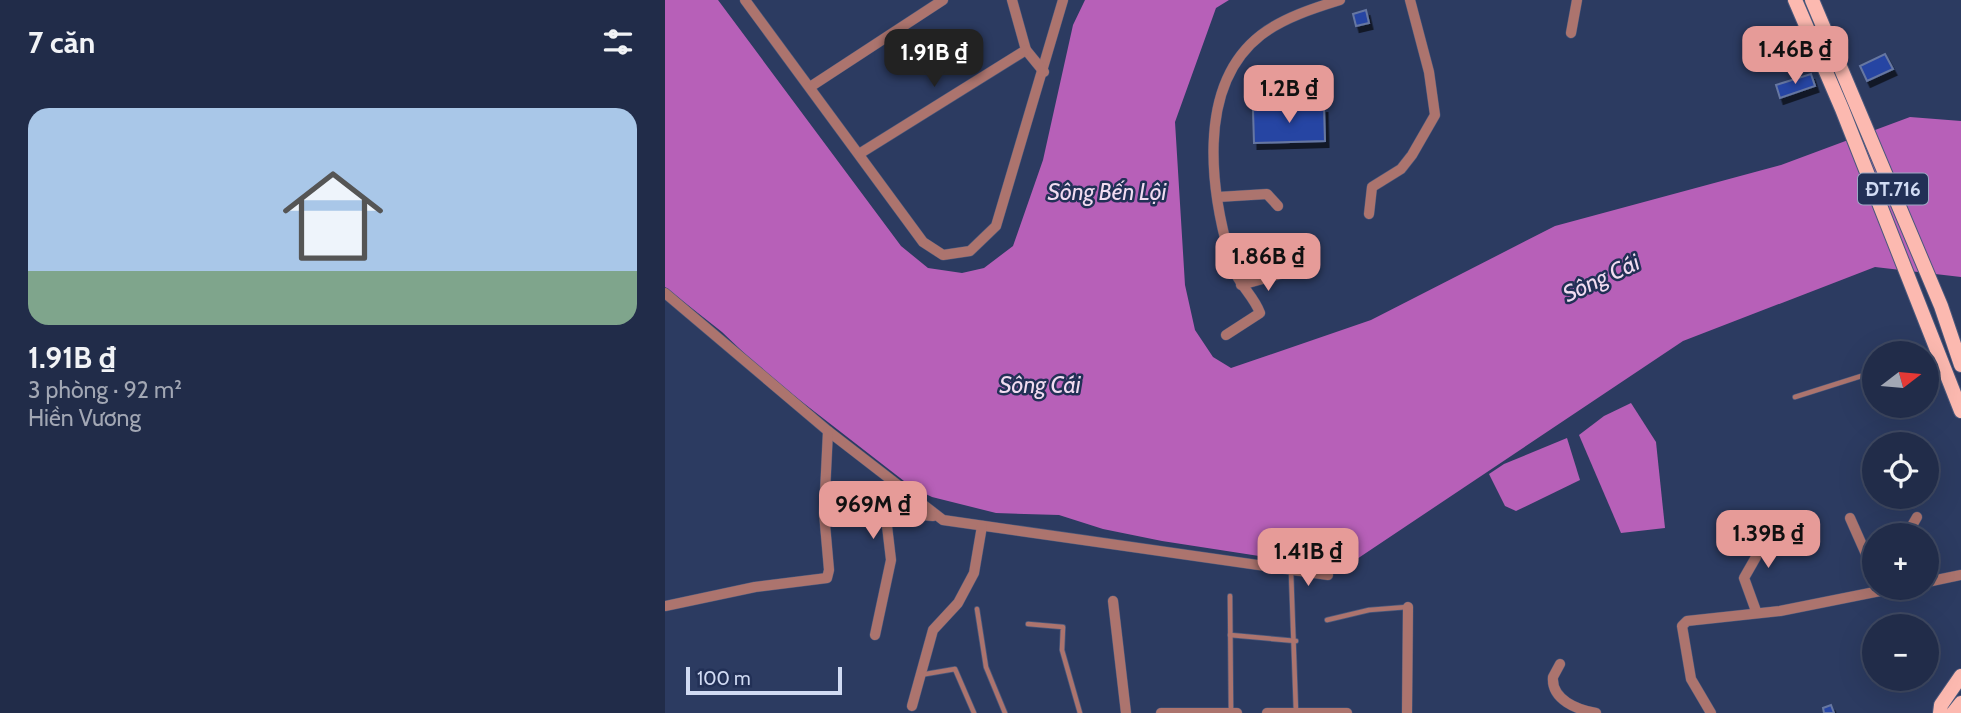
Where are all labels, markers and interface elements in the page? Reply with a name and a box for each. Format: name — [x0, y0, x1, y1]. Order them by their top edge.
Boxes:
icon: filters — [599, 23, 637, 61]
text: 7 căn — [28, 24, 95, 61]
pin: 1.46B ₫ — [1730, 27, 1860, 86]
pin: 1.91B ₫ — [869, 29, 999, 89]
text: 1.46B ₫ — [1758, 35, 1832, 63]
text: 1.91B ₫ — [900, 38, 968, 66]
pin: 1.2B ₫ — [1232, 66, 1346, 125]
text: 1.2B ₫ — [1260, 74, 1318, 102]
icon: home — [270, 153, 396, 279]
road number: ĐT.716 — [1858, 174, 1928, 204]
water label: Sông Bến Lội — [1048, 178, 1167, 206]
pin: 1.86B ₫ — [1203, 233, 1333, 293]
text: 1.86B ₫ — [1231, 242, 1305, 270]
water label: Sông Cái — [1558, 248, 1645, 308]
text: 1.91B ₫ — [28, 339, 116, 376]
north arrow — [1862, 341, 1939, 418]
map controls — [1862, 341, 1939, 691]
water label: Sông Cái — [999, 371, 1082, 399]
text: 3 phòng · 92 m² — [28, 376, 182, 404]
text: Hiền Vương — [28, 404, 141, 432]
button: locate — [1862, 432, 1939, 509]
pin: 969M ₫ — [816, 482, 930, 541]
text: 969M ₫ — [835, 490, 911, 518]
pin: 1.39B ₫ — [1703, 510, 1833, 570]
text: 1.39B ₫ — [1732, 519, 1804, 547]
button: + — [1862, 523, 1939, 600]
pin: 1.41B ₫ — [1243, 528, 1373, 588]
text: 1.41B ₫ — [1274, 537, 1342, 565]
button: − — [1862, 614, 1939, 691]
scale bar — [686, 664, 842, 696]
text: 100 m — [697, 667, 751, 690]

